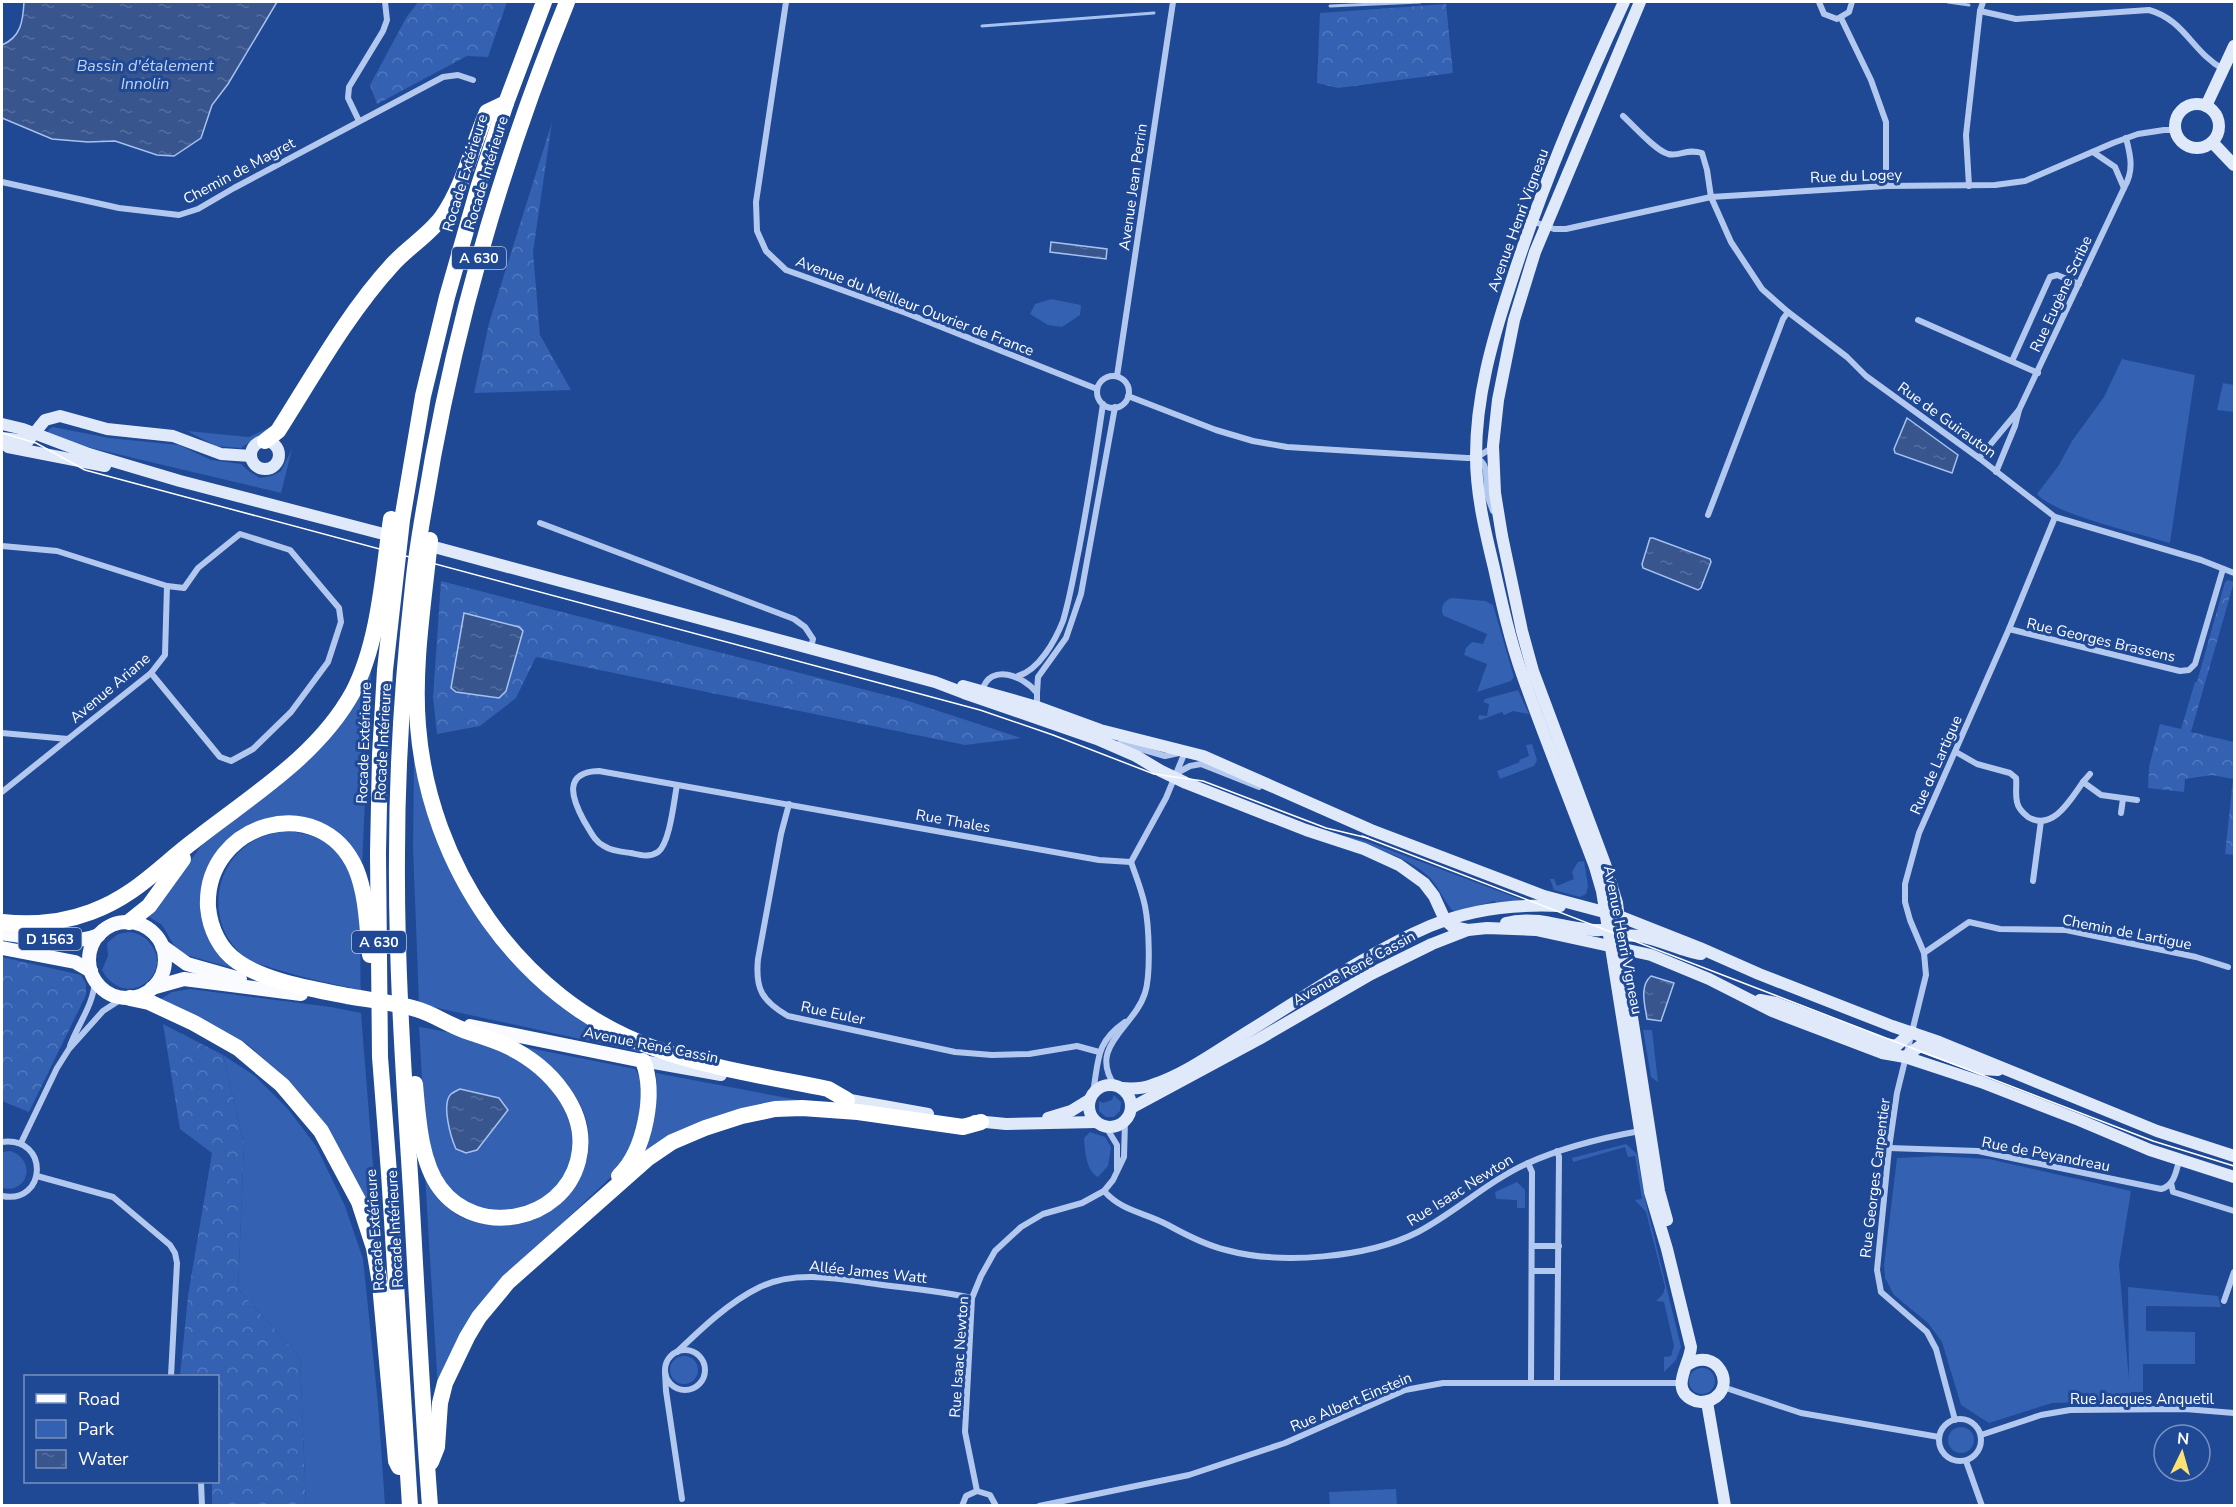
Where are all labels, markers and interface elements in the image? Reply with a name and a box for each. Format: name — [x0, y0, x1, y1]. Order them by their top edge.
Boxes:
water label: Bassin d'étalement Innolin — [76, 55, 214, 95]
street label: Rocade Extérieure — [438, 112, 492, 234]
street label: Rocade Intérieure — [459, 114, 513, 232]
street label: Avenue Jean Perrin — [1114, 122, 1152, 252]
street label: Chemin de Magret — [180, 133, 299, 209]
street label: Avenue Henri Vigneau — [1483, 146, 1553, 294]
street label: Rue du Logey — [1810, 164, 1903, 188]
street label: Rue Eugène Scribe — [2025, 233, 2097, 355]
road number: A 630 — [452, 247, 506, 269]
street label: Avenue du Meilleur Ouvrier de France — [793, 251, 1037, 361]
street label: Rue de Guirauton — [1894, 377, 2000, 463]
street label: Rue Georges Brassens — [2025, 613, 2177, 667]
street label: Avenue Ariane — [66, 648, 154, 728]
street label: Rocade Extérieure — [352, 682, 376, 804]
street label: Rocade Intérieure — [370, 683, 396, 801]
street label: Rue de Lartigue — [1905, 712, 1967, 818]
street label: Rue Thales — [914, 805, 992, 837]
street label: Avenue Henri Vigneau — [1599, 864, 1647, 1016]
street label: Chemin de Lartigue — [2060, 910, 2194, 954]
street label: Avenue René Cassin — [1289, 926, 1419, 1010]
road number: D 1563 — [19, 928, 82, 950]
road number: A 630 — [352, 931, 406, 953]
street label: Rue Euler — [799, 996, 868, 1030]
street label: Avenue René Cassin — [582, 1022, 720, 1068]
street label: Rue Georges Carpentier — [1855, 1096, 1895, 1259]
street label: Rue de Peyandreau — [1980, 1132, 2112, 1176]
street label: Rue Isaac Newton — [1403, 1149, 1517, 1231]
street label: Rocade Extérieure — [361, 1168, 389, 1292]
street label: Rocade Intérieure — [382, 1170, 408, 1288]
street label: Allée James Watt — [808, 1256, 929, 1288]
street label: Rue Isaac Newton — [945, 1296, 973, 1418]
street label: Rue Albert Einstein — [1287, 1367, 1415, 1437]
legend — [24, 1375, 219, 1483]
text: Road — [78, 1387, 120, 1411]
street label: Rue Jacques Anquetil — [2070, 1389, 2214, 1409]
text: Park — [78, 1417, 115, 1441]
north arrow — [2152, 1423, 2212, 1483]
text: N — [2176, 1428, 2190, 1451]
text: Water — [78, 1447, 129, 1471]

